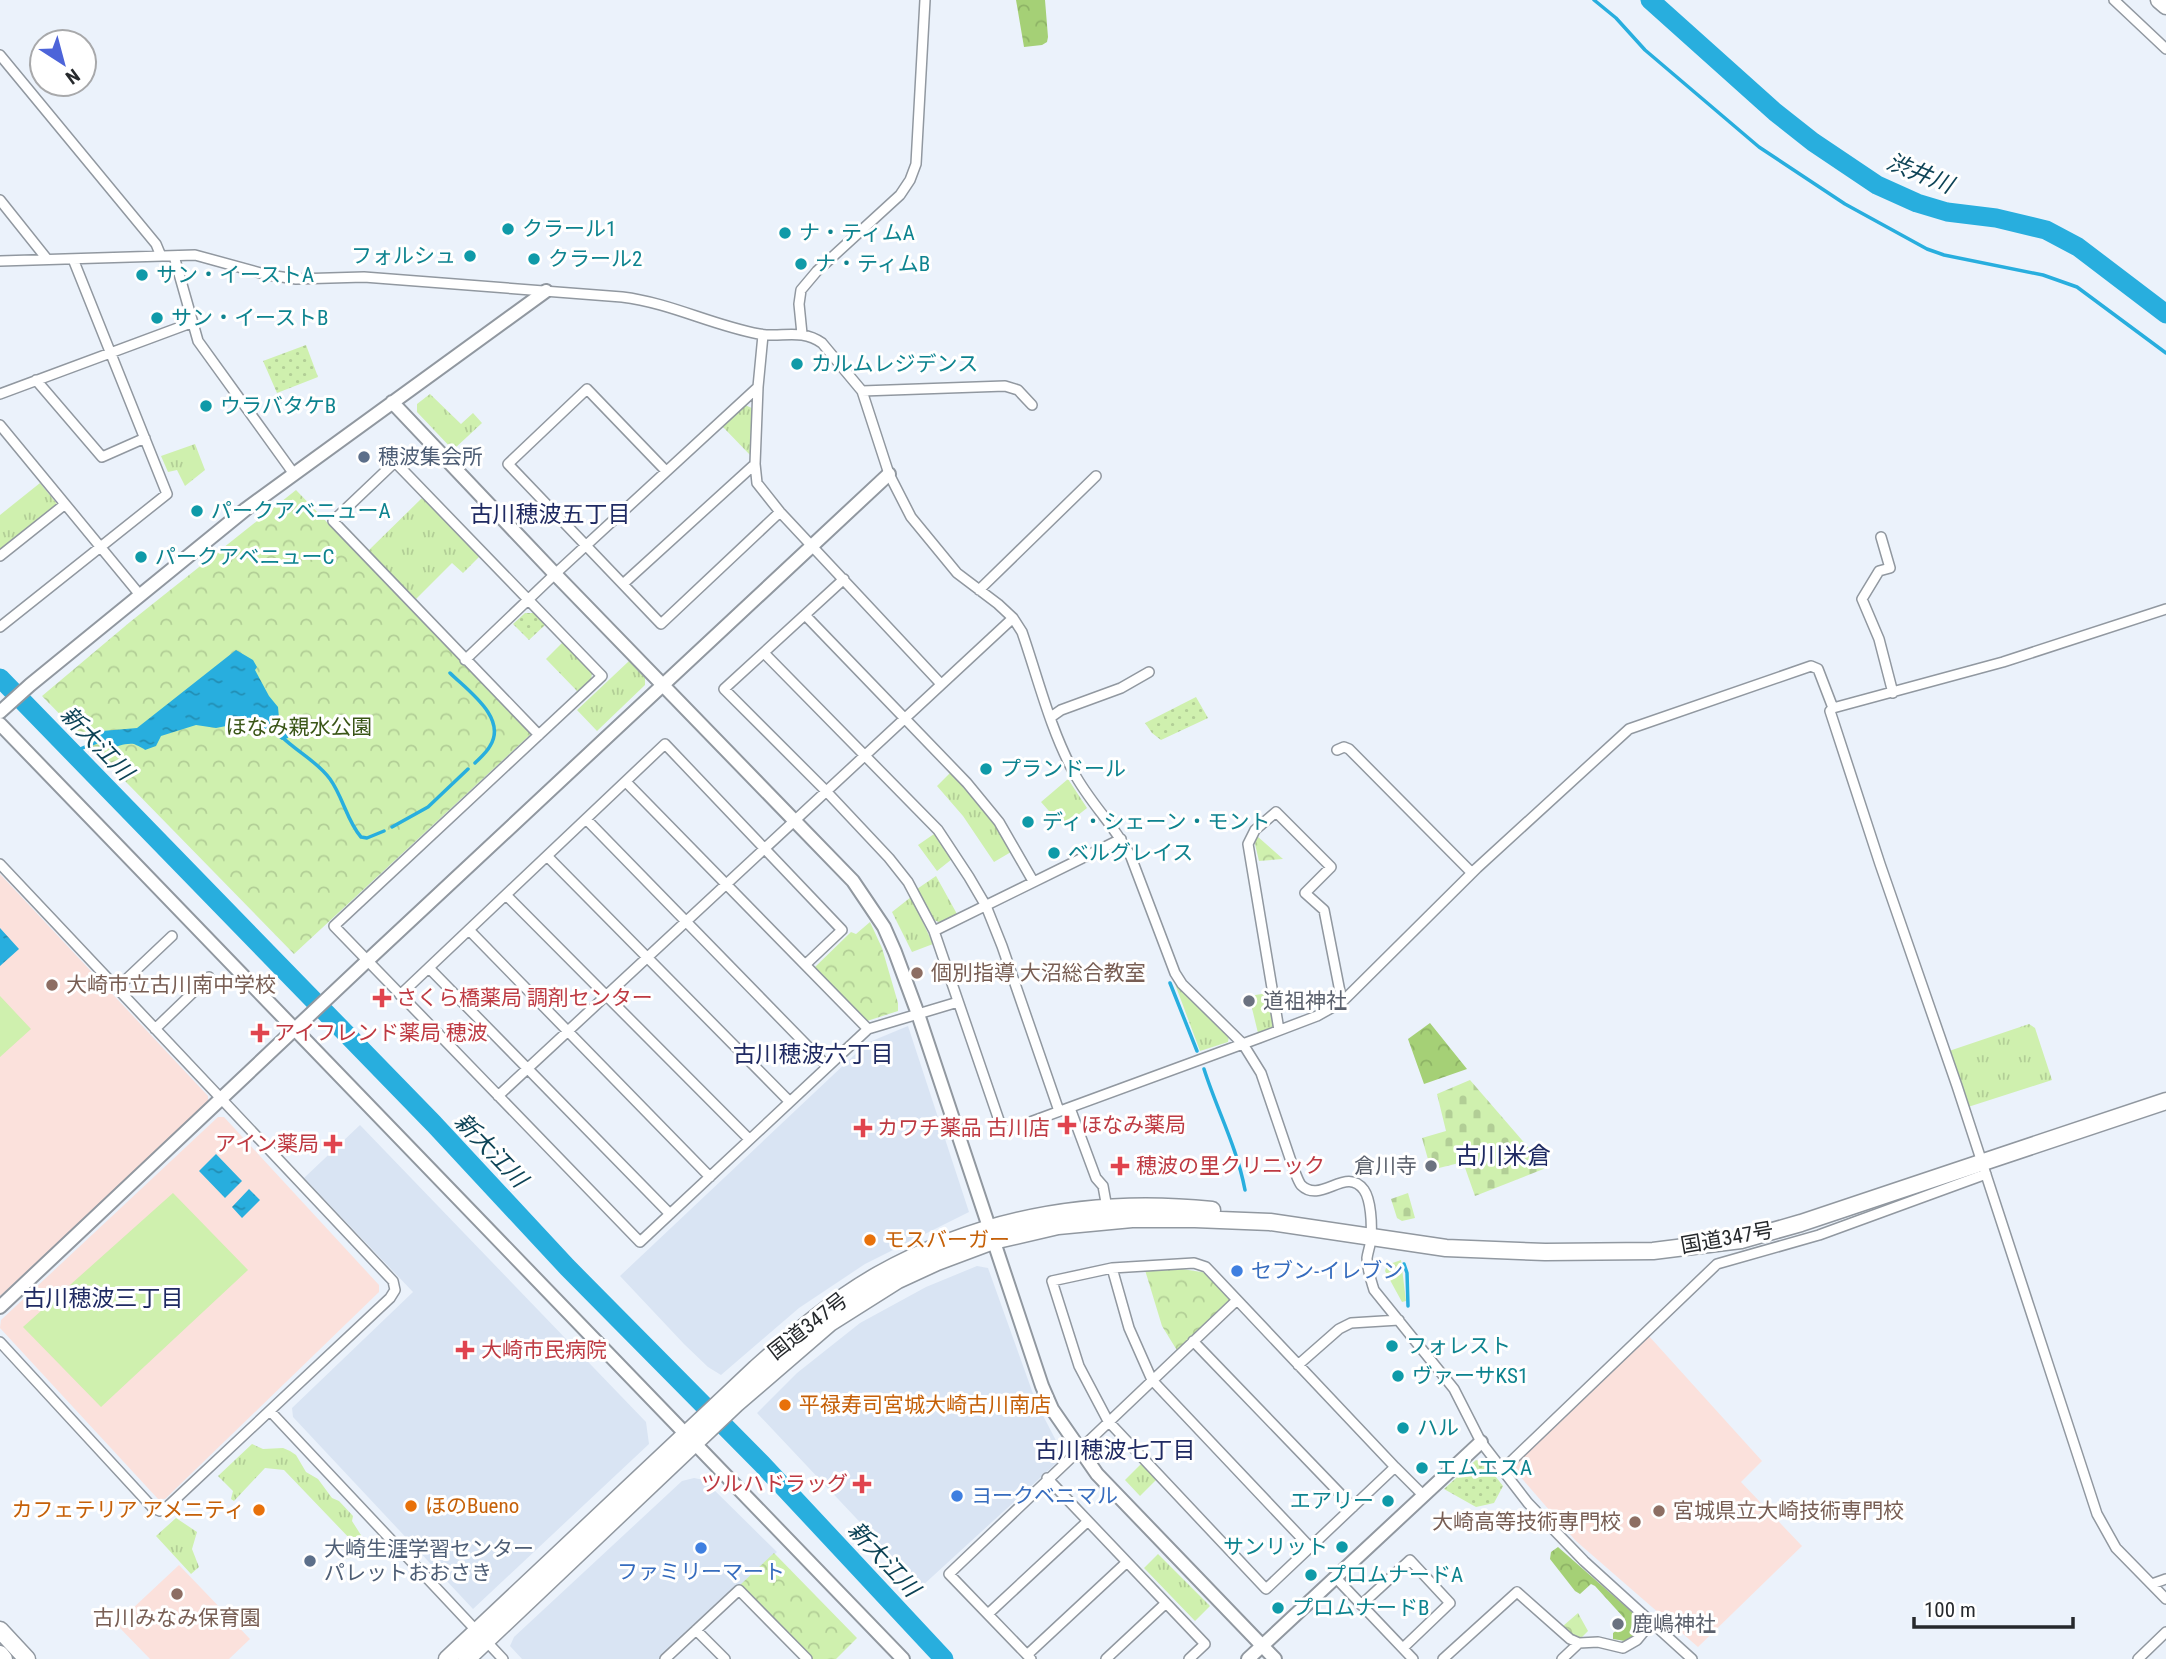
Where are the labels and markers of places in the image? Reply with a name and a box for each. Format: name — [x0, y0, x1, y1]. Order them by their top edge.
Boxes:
place label: クラール1 — [522, 217, 616, 241]
marker: クラール1 — [500, 221, 516, 237]
place label: ナ・ティムA — [799, 221, 915, 245]
marker: ナ・ティムA — [777, 225, 793, 241]
place label: フォルシュ — [351, 244, 456, 268]
place label: クラール2 — [548, 247, 642, 271]
marker: フォルシュ — [462, 248, 478, 264]
marker: クラール2 — [526, 251, 542, 267]
place label: ナ・ティムB — [815, 252, 930, 276]
marker: ナ・ティムB — [793, 256, 809, 272]
place label: サン・イーストA — [156, 263, 314, 287]
marker: サン・イーストA — [134, 267, 150, 283]
place label: サン・イーストB — [171, 306, 328, 330]
marker: サン・イーストB — [149, 310, 165, 326]
place label: カルムレジデンス — [811, 352, 978, 376]
marker: カルムレジデンス — [789, 356, 805, 372]
place label: ウラバタケB — [220, 394, 336, 418]
marker: ウラバタケB — [198, 398, 214, 414]
place label: 穂波集会所 — [378, 445, 483, 469]
marker: 穂波集会所 — [356, 449, 372, 465]
place label: パークアベニューA — [211, 499, 391, 523]
marker: パークアベニューA — [189, 503, 205, 519]
place label: パークアベニューC — [155, 545, 334, 569]
marker: パークアベニューC — [133, 549, 149, 565]
place label: プランドール — [1000, 757, 1126, 781]
marker: プランドール — [978, 761, 994, 777]
place label: ディ・シェーン・モント — [1042, 810, 1270, 834]
marker: ディ・シェーン・モント — [1020, 814, 1036, 830]
place label: ベルグレイス — [1068, 841, 1193, 865]
marker: ベルグレイス — [1046, 845, 1062, 861]
place label: 個別指導 大沼総合教室 — [931, 961, 1146, 985]
marker: 個別指導 大沼総合教室 — [909, 965, 925, 981]
place label: 大崎市立古川南中学校 — [66, 973, 276, 997]
marker: 大崎市立古川南中学校 — [44, 977, 60, 993]
place label: さくら橋薬局 調剤センター — [396, 986, 653, 1010]
place label: 道祖神社 — [1263, 989, 1347, 1013]
marker: さくら橋薬局 調剤センター — [374, 990, 390, 1006]
marker: 道祖神社 — [1241, 993, 1257, 1009]
place label: アイフレンド薬局 穂波 — [274, 1021, 488, 1045]
marker: アイフレンド薬局 穂波 — [252, 1025, 268, 1041]
place label: ほなみ薬局 — [1081, 1113, 1186, 1137]
place label: カワチ薬品 古川店 — [877, 1116, 1050, 1140]
marker: ほなみ薬局 — [1059, 1117, 1075, 1133]
marker: カワチ薬品 古川店 — [855, 1120, 871, 1136]
place label: アイン薬局 — [215, 1132, 319, 1156]
marker: アイン薬局 — [325, 1136, 341, 1152]
place label: 穂波の里クリニック — [1136, 1154, 1325, 1178]
place label: 倉川寺 — [1354, 1154, 1417, 1178]
marker: 穂波の里クリニック — [1110, 1156, 1130, 1176]
marker: 倉川寺 — [1423, 1158, 1439, 1174]
place label: モスバーガー — [884, 1228, 1010, 1252]
marker: モスバーガー — [862, 1232, 878, 1248]
place label: セブン-イレブン — [1251, 1259, 1403, 1283]
marker: セブン-イレブン — [1229, 1263, 1245, 1279]
place label: フォレスト — [1406, 1334, 1511, 1358]
place label: 大崎市民病院 — [481, 1338, 607, 1362]
marker: フォレスト — [1384, 1338, 1400, 1354]
marker: 大崎市民病院 — [455, 1340, 475, 1360]
place label: ヴァーサKS1 — [1412, 1364, 1528, 1388]
marker: ヴァーサKS1 — [1390, 1368, 1406, 1384]
place label: 平禄寿司宮城大崎古川南店 — [799, 1393, 1051, 1417]
marker: 平禄寿司宮城大崎古川南店 — [777, 1397, 793, 1413]
place label: ハル — [1417, 1416, 1459, 1440]
marker: ハル — [1395, 1420, 1411, 1436]
place label: エムエスA — [1436, 1456, 1532, 1480]
marker: エムエスA — [1414, 1460, 1430, 1476]
place label: ツルハドラッグ — [701, 1472, 848, 1496]
marker: ツルハドラッグ — [854, 1476, 870, 1492]
place label: ヨークベニマル — [971, 1484, 1118, 1508]
marker: ヨークベニマル — [949, 1488, 965, 1504]
place label: エアリー — [1290, 1489, 1374, 1513]
marker: エアリー — [1380, 1493, 1396, 1509]
place label: ほのBueno — [425, 1494, 519, 1518]
place label: カフェテリア アメニティ — [11, 1498, 245, 1522]
marker: ほのBueno — [403, 1498, 419, 1514]
place label: 宮城県立大崎技術専門校 — [1673, 1499, 1904, 1523]
marker: カフェテリア アメニティ — [251, 1502, 267, 1518]
marker: 宮城県立大崎技術専門校 — [1651, 1503, 1667, 1519]
place label: 大崎高等技術専門校 — [1432, 1510, 1621, 1534]
marker: 大崎高等技術専門校 — [1627, 1514, 1643, 1530]
place label: サンリット — [1223, 1535, 1328, 1559]
place label: 大崎生涯学習センター パレットおおさき — [324, 1537, 534, 1585]
marker: サンリット — [1334, 1539, 1350, 1555]
marker: ファミリーマート — [693, 1540, 709, 1556]
marker: 大崎生涯学習センター パレットおおさき — [302, 1553, 318, 1569]
place label: ファミリーマート — [617, 1560, 785, 1584]
place label: プロムナードA — [1325, 1563, 1463, 1587]
marker: プロムナードA — [1303, 1567, 1319, 1583]
marker: 古川みなみ保育園 — [169, 1586, 185, 1602]
place label: プロムナードB — [1292, 1596, 1429, 1620]
marker: プロムナードB — [1270, 1600, 1286, 1616]
place label: 古川みなみ保育園 — [93, 1606, 261, 1630]
place label: 鹿嶋神社 — [1632, 1612, 1716, 1636]
marker: 鹿嶋神社 — [1610, 1616, 1626, 1632]

